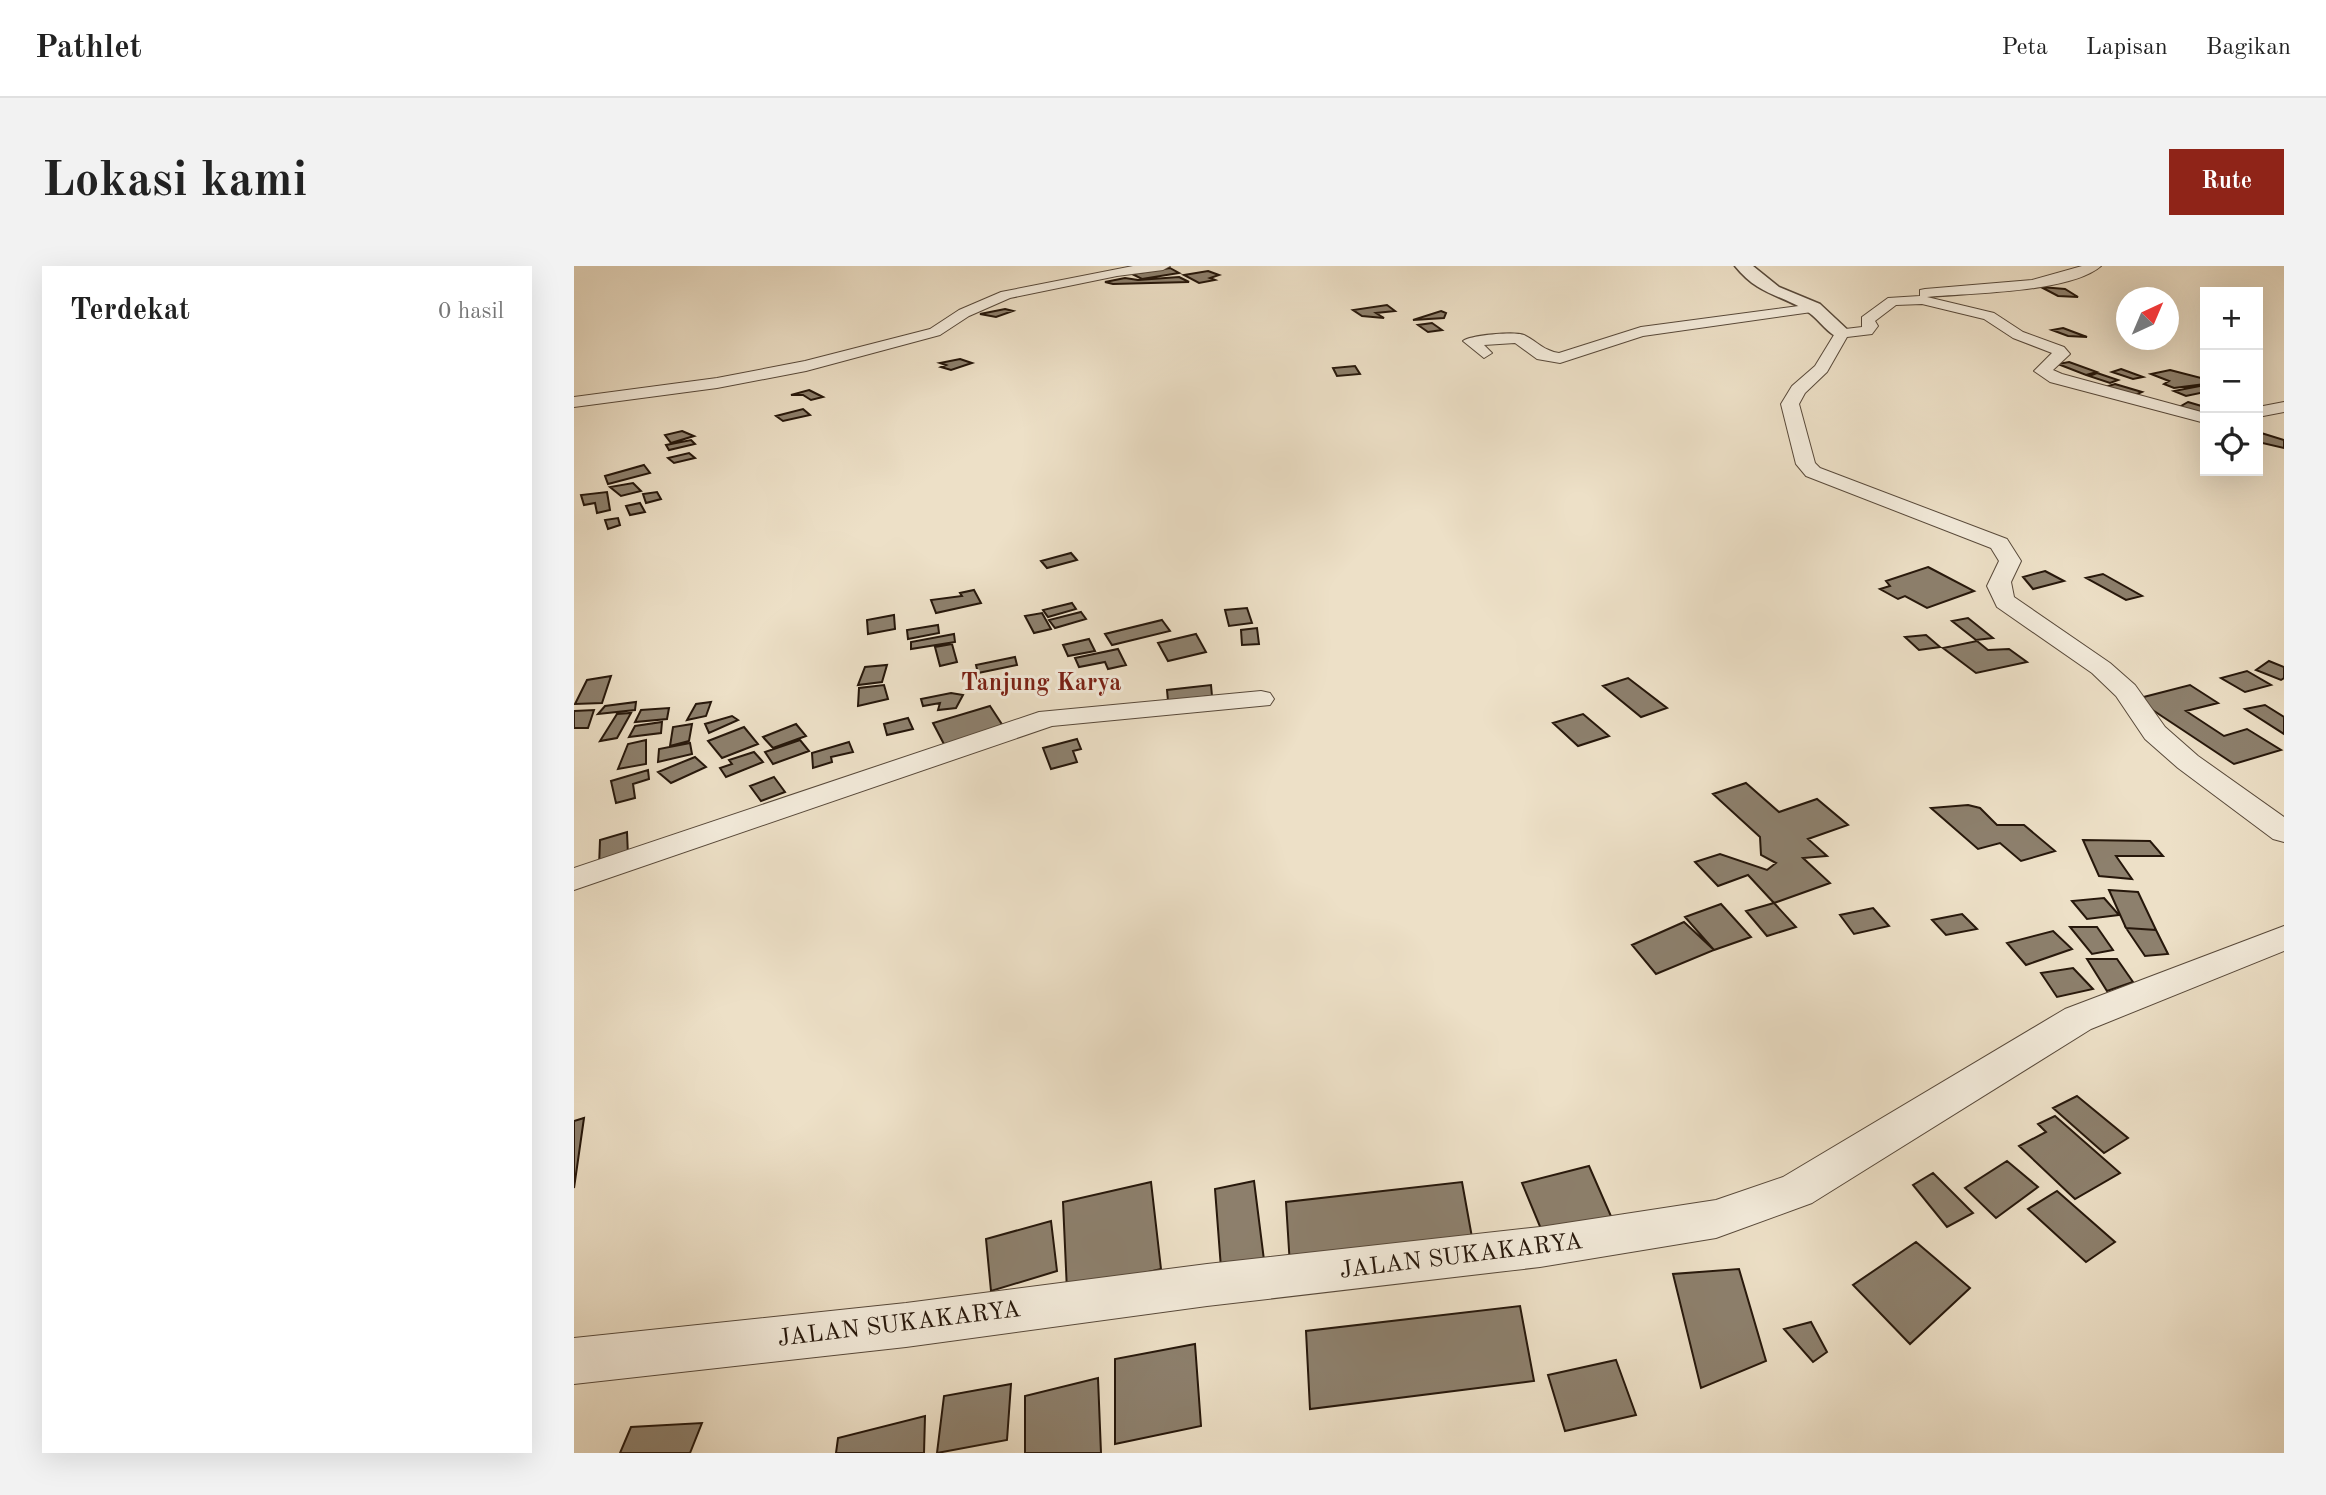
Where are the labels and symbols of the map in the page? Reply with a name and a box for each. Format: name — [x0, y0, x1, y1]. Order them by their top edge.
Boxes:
north arrow — [2116, 287, 2179, 350]
district label: Tanjung Karya — [961, 672, 1121, 696]
street label: JALAN SUKAKARYA — [1338, 1230, 1584, 1284]
street label: JALAN SUKAKARYA — [776, 1298, 1022, 1352]

